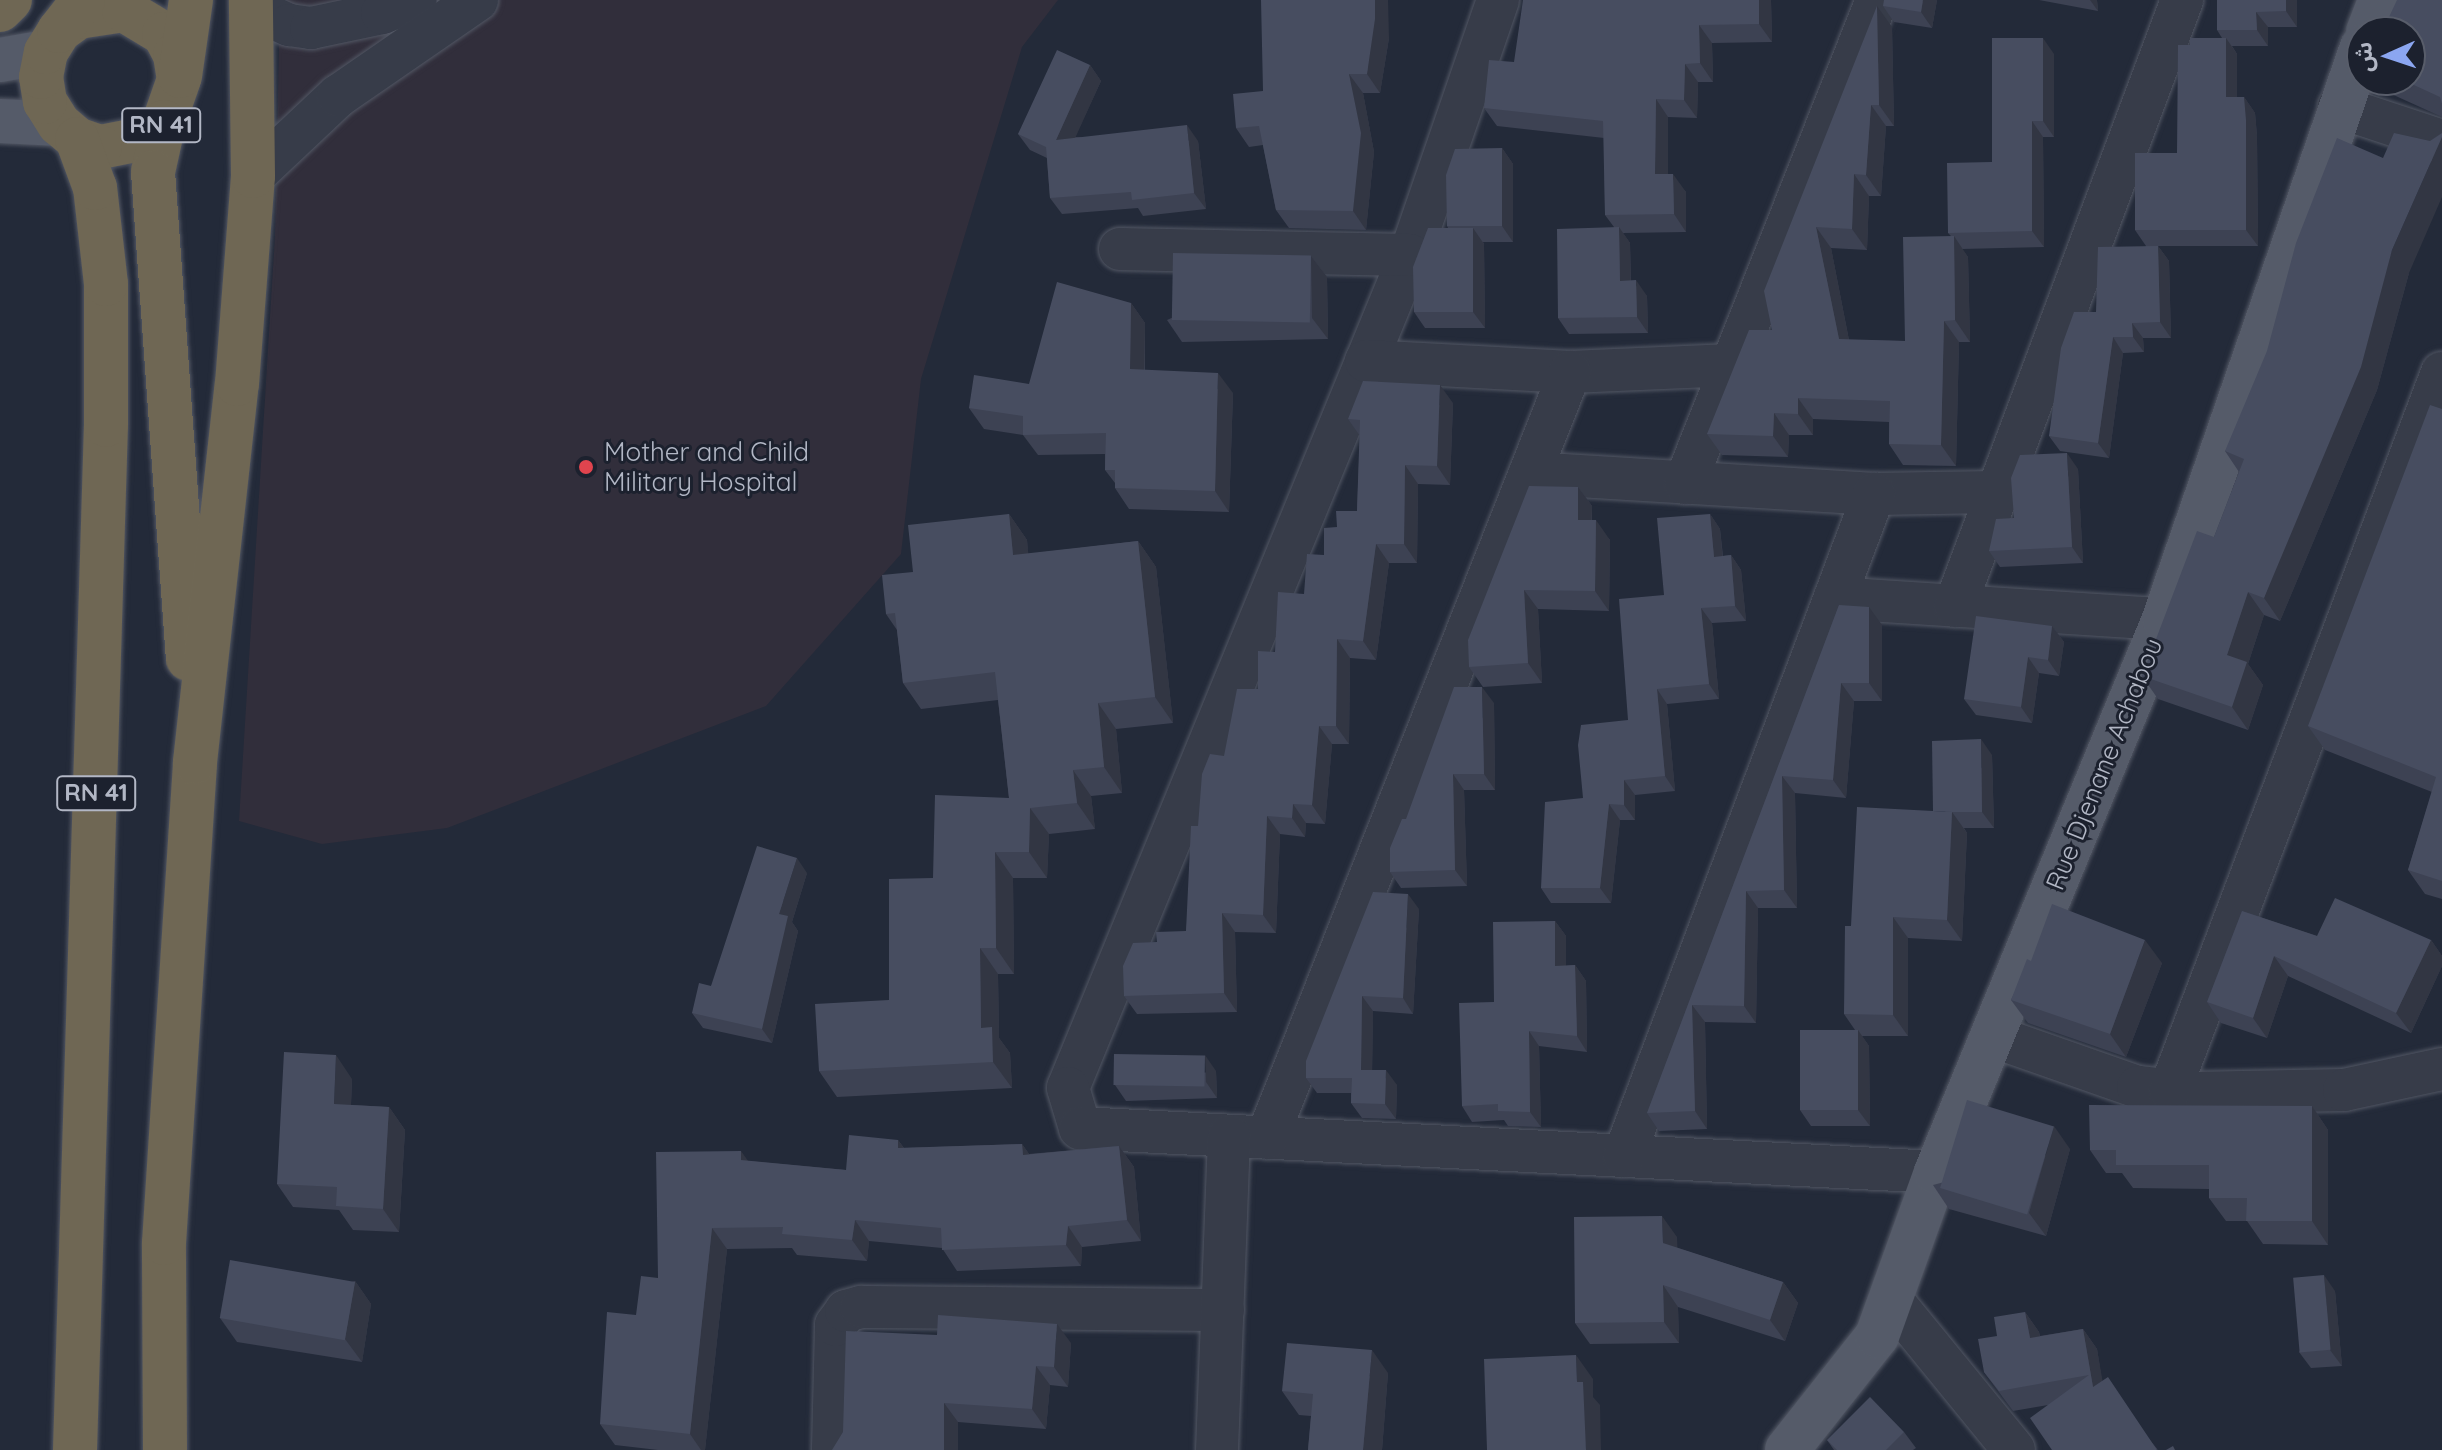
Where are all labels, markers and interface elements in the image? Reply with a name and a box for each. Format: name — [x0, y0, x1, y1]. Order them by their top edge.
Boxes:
north arrow — [2346, 16, 2426, 96]
text: ش — [2349, 41, 2379, 73]
road number: RN 41 — [121, 105, 201, 145]
place label: Mother and Child Military Hospital — [604, 436, 809, 498]
marker: Mother and Child Military Hospital — [575, 456, 597, 478]
street label: Rue Djenane Achabou — [2039, 634, 2169, 894]
road number: RN 41 — [56, 773, 136, 813]

